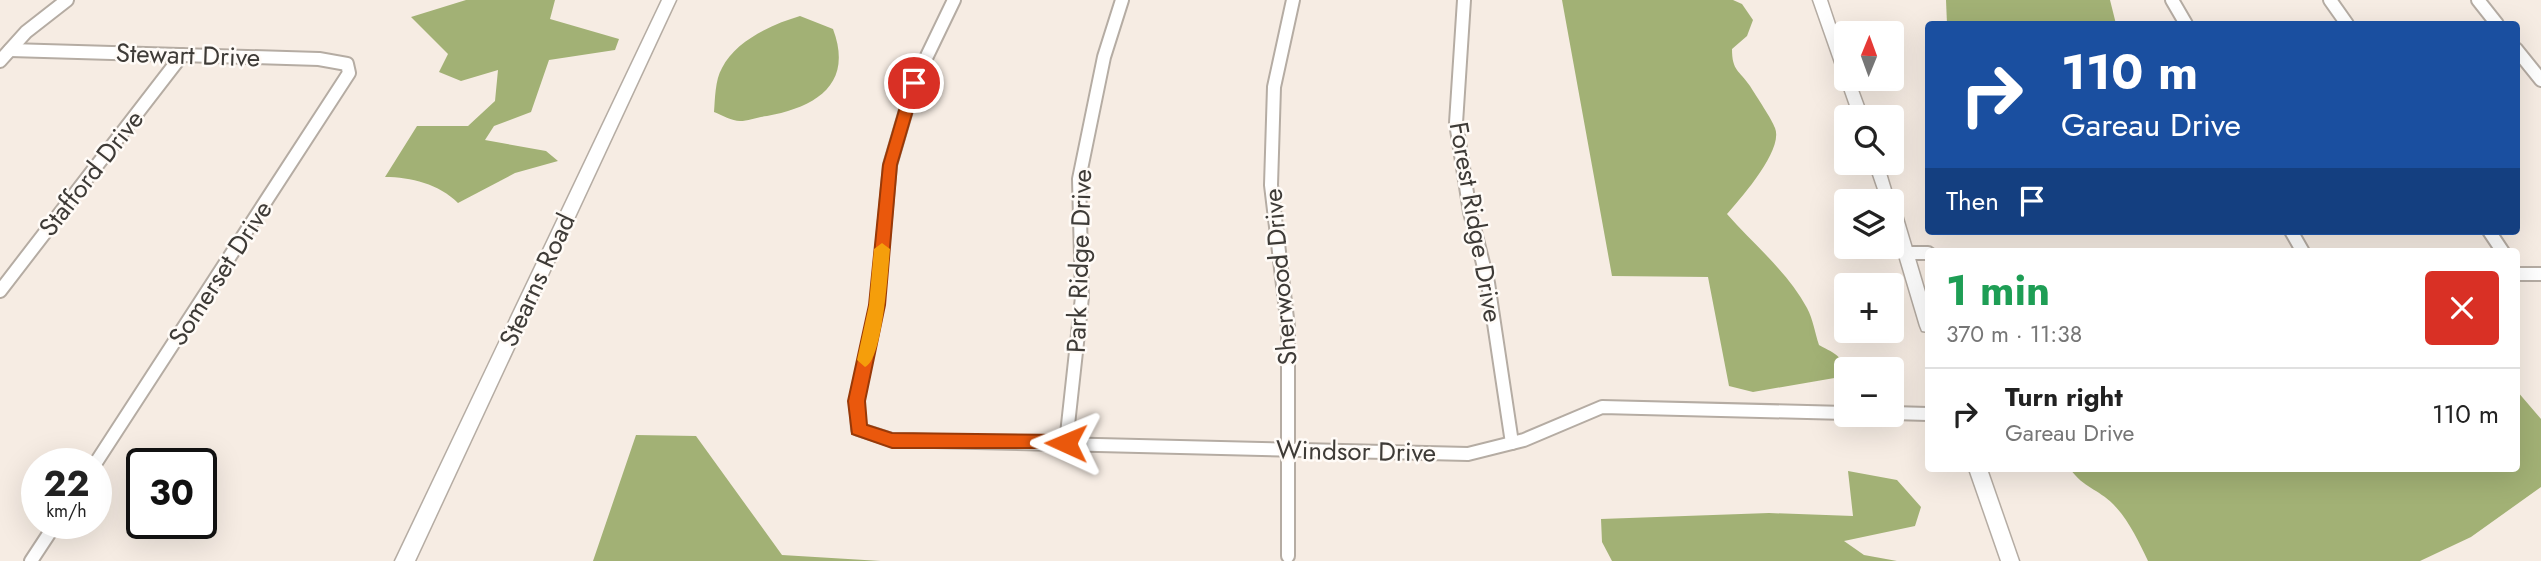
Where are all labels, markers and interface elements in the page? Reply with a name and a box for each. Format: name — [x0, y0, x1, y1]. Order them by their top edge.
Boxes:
north arrow — [1834, 21, 1904, 91]
map controls — [1834, 21, 1904, 427]
street label: Stewart Drive — [115, 33, 261, 77]
text: 110 m — [2061, 37, 2198, 107]
icon: right — [1946, 49, 2037, 140]
pin — [884, 53, 944, 113]
icon: arrive — [895, 64, 933, 102]
street label: Stafford Drive — [29, 102, 153, 244]
text: Gareau Drive — [2061, 102, 2241, 148]
button: search — [1834, 105, 1904, 175]
street label: Forest Ridge Drive — [1440, 119, 1512, 325]
street label: Park Ridge Drive — [1057, 168, 1101, 354]
text: Then — [1946, 182, 1999, 220]
icon: arrive — [2013, 182, 2051, 220]
street label: Sherwood Drive — [1253, 187, 1307, 367]
button: layers — [1834, 189, 1904, 259]
street label: Somerset Drive — [159, 193, 281, 353]
street label: Stearns Road — [489, 207, 585, 353]
text: 1 min — [1946, 260, 2050, 321]
button: close — [2425, 271, 2499, 345]
button: + — [1834, 273, 1904, 343]
text: 370 m · 11:38 — [1946, 317, 2082, 351]
button: − — [1834, 357, 1904, 427]
text: Turn right — [2005, 378, 2123, 416]
icon: right — [1946, 395, 1984, 433]
text: 110 m — [2432, 395, 2499, 433]
position arrow — [1029, 406, 1103, 480]
text: Gareau Drive — [2005, 416, 2134, 450]
street label: Windsor Drive — [1276, 431, 1436, 471]
speed limit sign: 30 — [126, 448, 217, 539]
text: 22 — [44, 459, 89, 509]
text: km/h — [46, 498, 87, 524]

